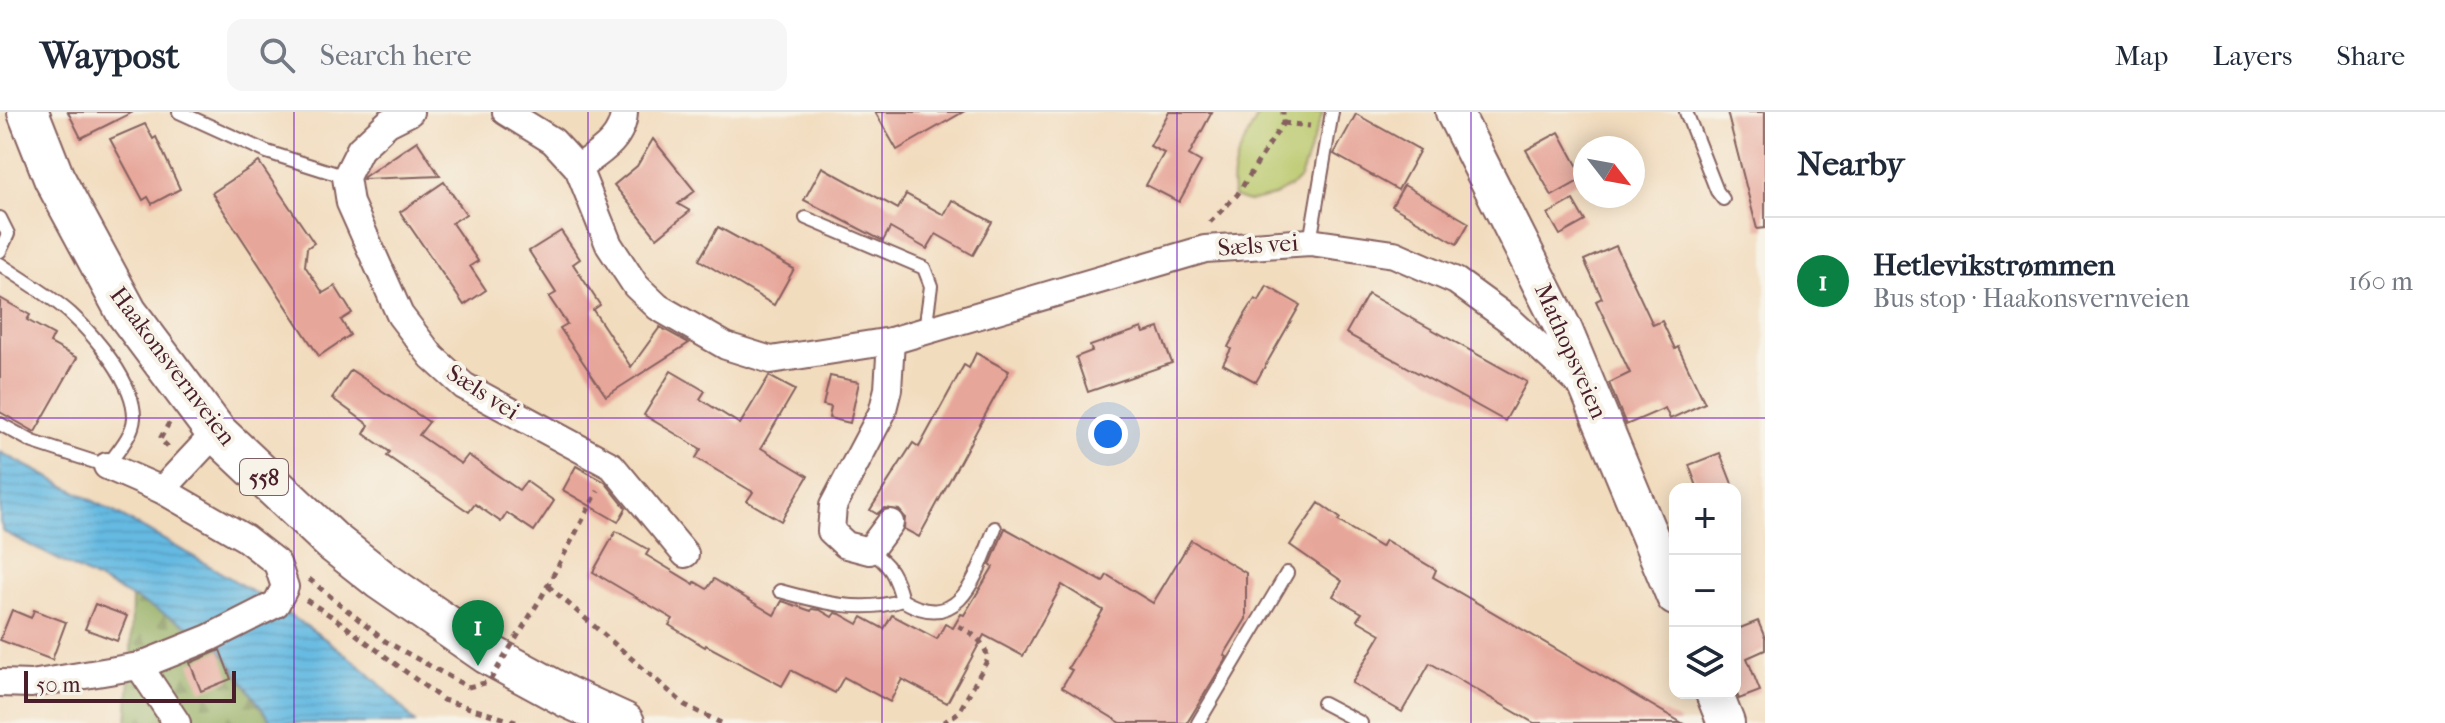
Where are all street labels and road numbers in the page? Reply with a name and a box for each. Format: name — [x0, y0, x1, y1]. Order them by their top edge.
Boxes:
street label: Sæls vei — [1217, 228, 1299, 262]
street label: Mathopsveien — [1529, 279, 1613, 423]
street label: Haakonsvernveien — [104, 281, 242, 451]
street label: Sæls vei — [442, 358, 524, 426]
road number: 558 — [240, 459, 288, 495]

